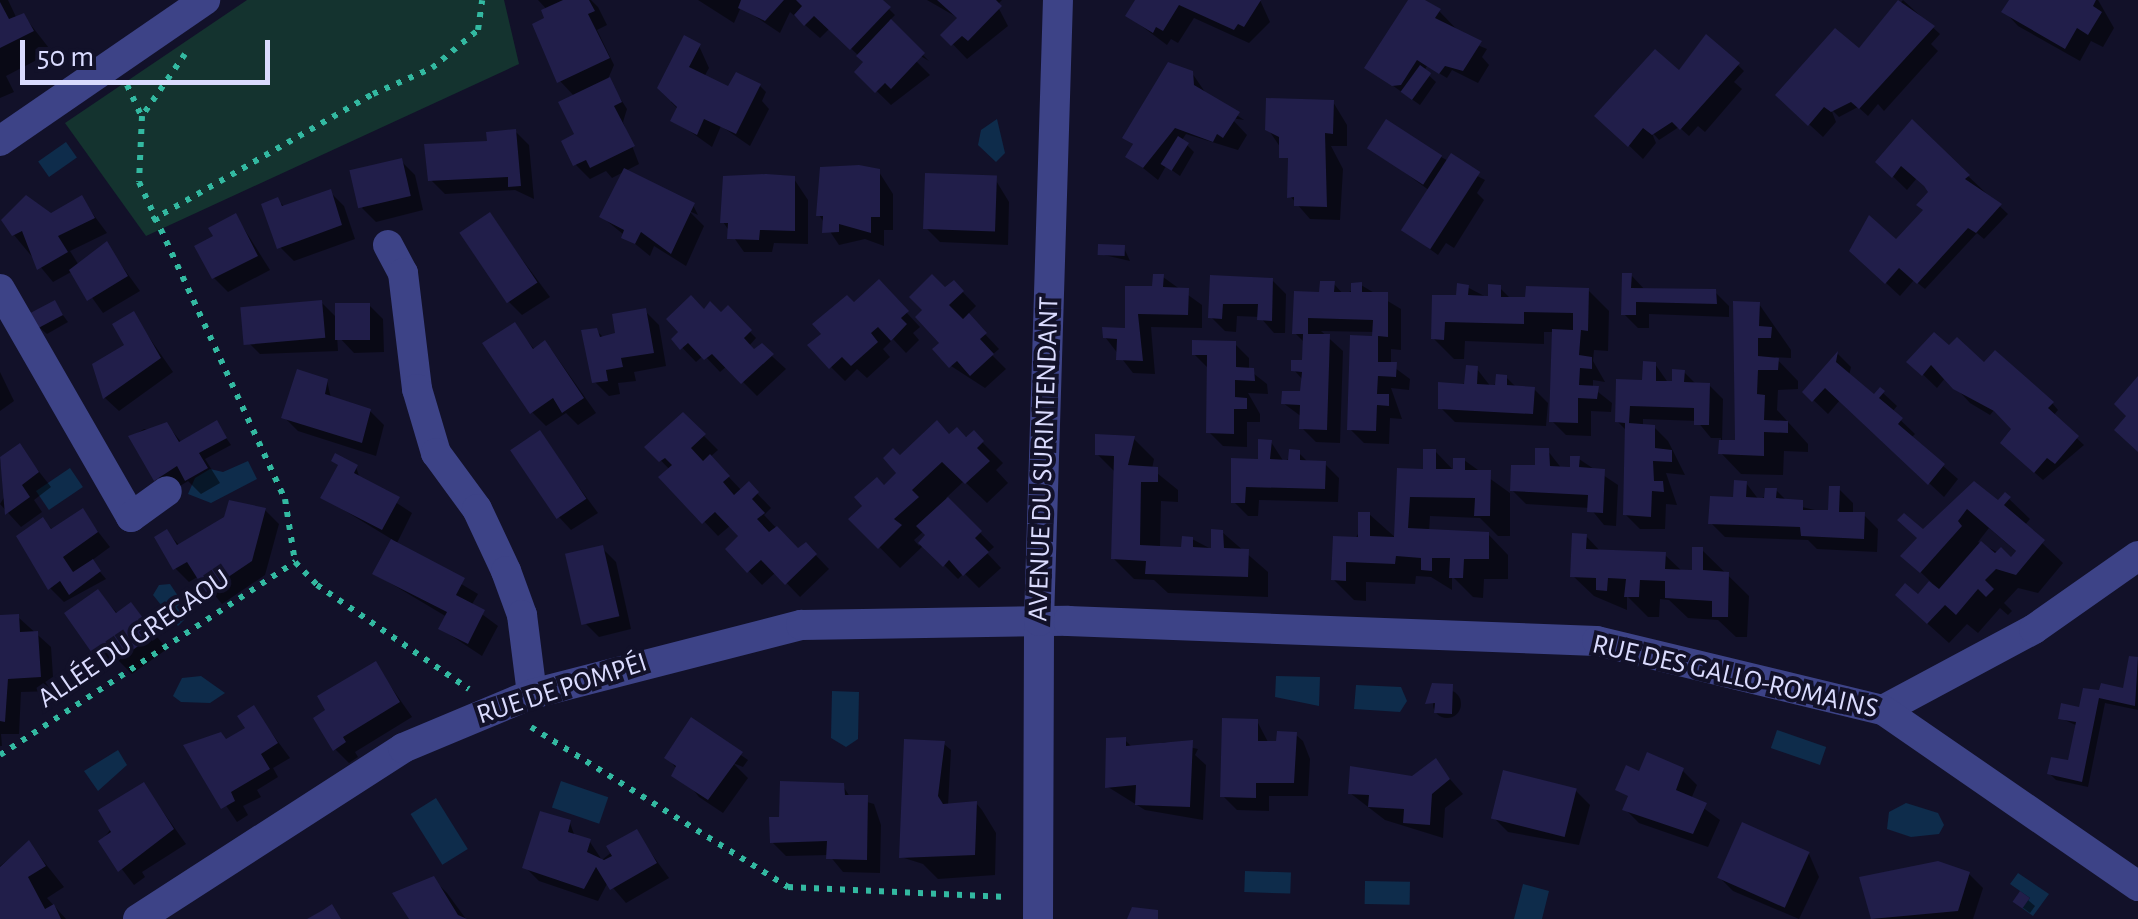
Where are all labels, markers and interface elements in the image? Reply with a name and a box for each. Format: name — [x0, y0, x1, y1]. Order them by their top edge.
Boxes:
scale bar — [25, 20, 275, 82]
text: 50 m — [37, 42, 94, 72]
street label: AVENUE DU SURINTENDANT — [1022, 296, 1066, 622]
street label: ALLÉE DU GREGAOU — [31, 562, 237, 716]
street label: RUE DES GALLO-ROMAINS — [1589, 628, 1881, 726]
street label: RUE DE POMPÉI — [473, 646, 651, 732]

